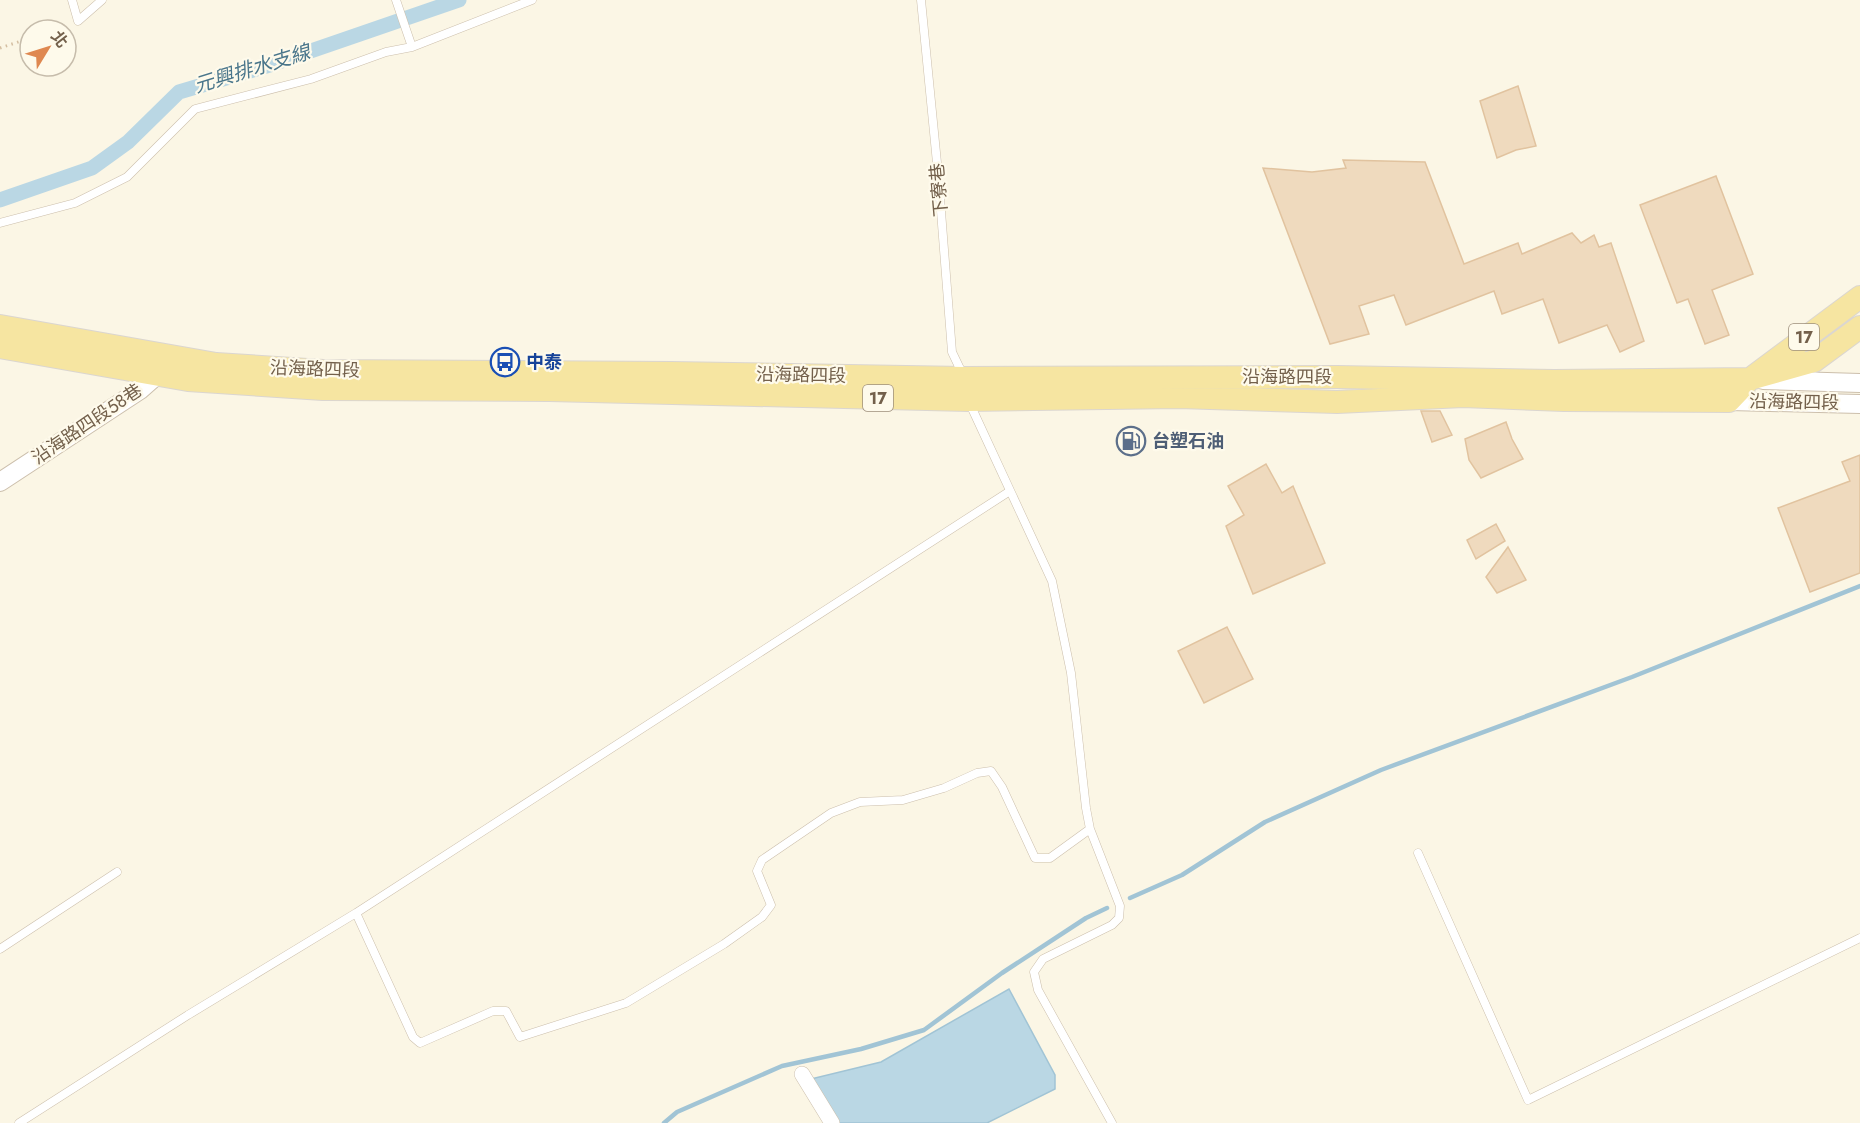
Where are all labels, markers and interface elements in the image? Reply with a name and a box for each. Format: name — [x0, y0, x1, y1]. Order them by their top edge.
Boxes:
north arrow — [18, 18, 78, 78]
text: 北 — [45, 26, 73, 52]
water label: 元興排水支線 — [190, 37, 316, 100]
street label: 下寮巷 — [924, 162, 954, 218]
road number: 17 — [1789, 324, 1819, 350]
bus stop icon: 中泰 — [489, 346, 521, 378]
place label: 中泰 — [526, 349, 562, 375]
street label: 沿海路四段 — [270, 354, 360, 384]
street label: 沿海路四段 — [756, 361, 846, 389]
street label: 沿海路四段 — [1242, 364, 1332, 390]
street label: 沿海路四段58巷 — [27, 377, 147, 471]
road number: 17 — [863, 385, 893, 411]
street label: 沿海路四段 — [1749, 388, 1839, 416]
fuel station icon: 台塑石油 — [1115, 425, 1147, 457]
place label: 台塑石油 — [1152, 428, 1224, 454]

